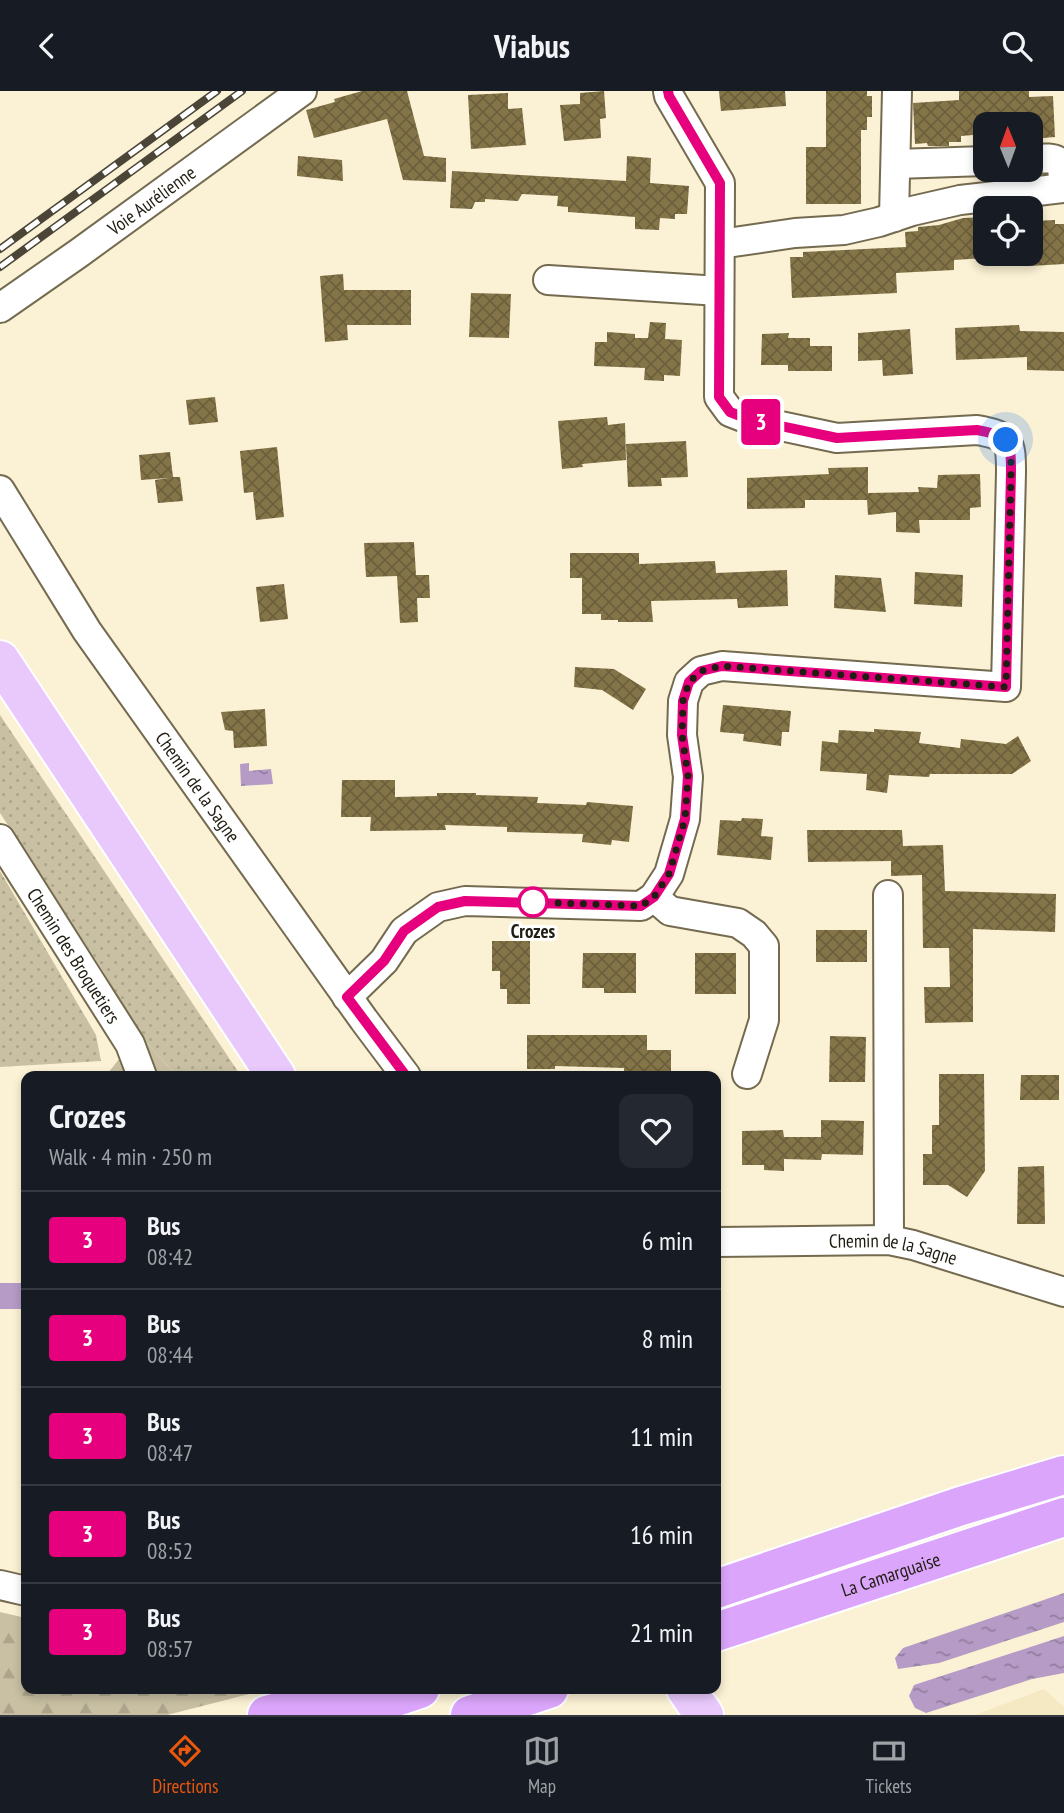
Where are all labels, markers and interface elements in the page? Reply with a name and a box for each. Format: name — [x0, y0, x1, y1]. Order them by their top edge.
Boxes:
text: Viabus — [494, 25, 570, 67]
icon: back — [28, 27, 66, 65]
icon: search — [998, 27, 1036, 65]
north arrow — [973, 112, 1043, 182]
map controls — [973, 112, 1043, 266]
street label: Voie Aurélienne — [102, 160, 200, 241]
button: locate — [973, 196, 1043, 266]
line badge: 3 — [738, 399, 784, 445]
text: 3 — [755, 406, 767, 437]
your location — [988, 422, 1023, 457]
street label: Chemin de la Sagne — [150, 727, 246, 847]
street label: Chemin des Broquetiers — [22, 883, 126, 1028]
marker: Crozes — [518, 887, 548, 917]
place label: Crozes — [511, 919, 556, 943]
text: Crozes — [49, 1094, 126, 1137]
button: heart — [619, 1094, 693, 1168]
text: Walk · 4 min · 250 m — [49, 1142, 212, 1171]
text: Bus — [147, 1209, 180, 1242]
text: 3 — [82, 1224, 93, 1255]
text: 6 min — [642, 1224, 693, 1257]
street label: Chemin de la Sagne — [829, 1228, 960, 1270]
text: 08:42 — [147, 1242, 193, 1271]
text: Bus — [147, 1307, 180, 1340]
text: 3 — [82, 1322, 93, 1353]
text: 8 min — [642, 1322, 693, 1355]
text: 08:44 — [147, 1340, 193, 1369]
text: Bus — [147, 1405, 180, 1438]
text: 3 — [82, 1420, 93, 1451]
text: 11 min — [630, 1420, 693, 1453]
text: 08:47 — [147, 1438, 193, 1467]
text: Bus — [147, 1503, 180, 1536]
text: 3 — [82, 1518, 93, 1549]
text: 16 min — [630, 1518, 693, 1551]
text: 08:52 — [147, 1536, 193, 1565]
street label: La Camarguaise — [838, 1547, 944, 1602]
text: Bus — [147, 1601, 180, 1634]
text: 3 — [82, 1616, 93, 1647]
text: 21 min — [630, 1616, 693, 1649]
text: 08:57 — [147, 1634, 193, 1663]
tab: Directions — [152, 1732, 218, 1798]
tab: Map — [523, 1732, 561, 1798]
tab: Tickets — [866, 1732, 912, 1798]

